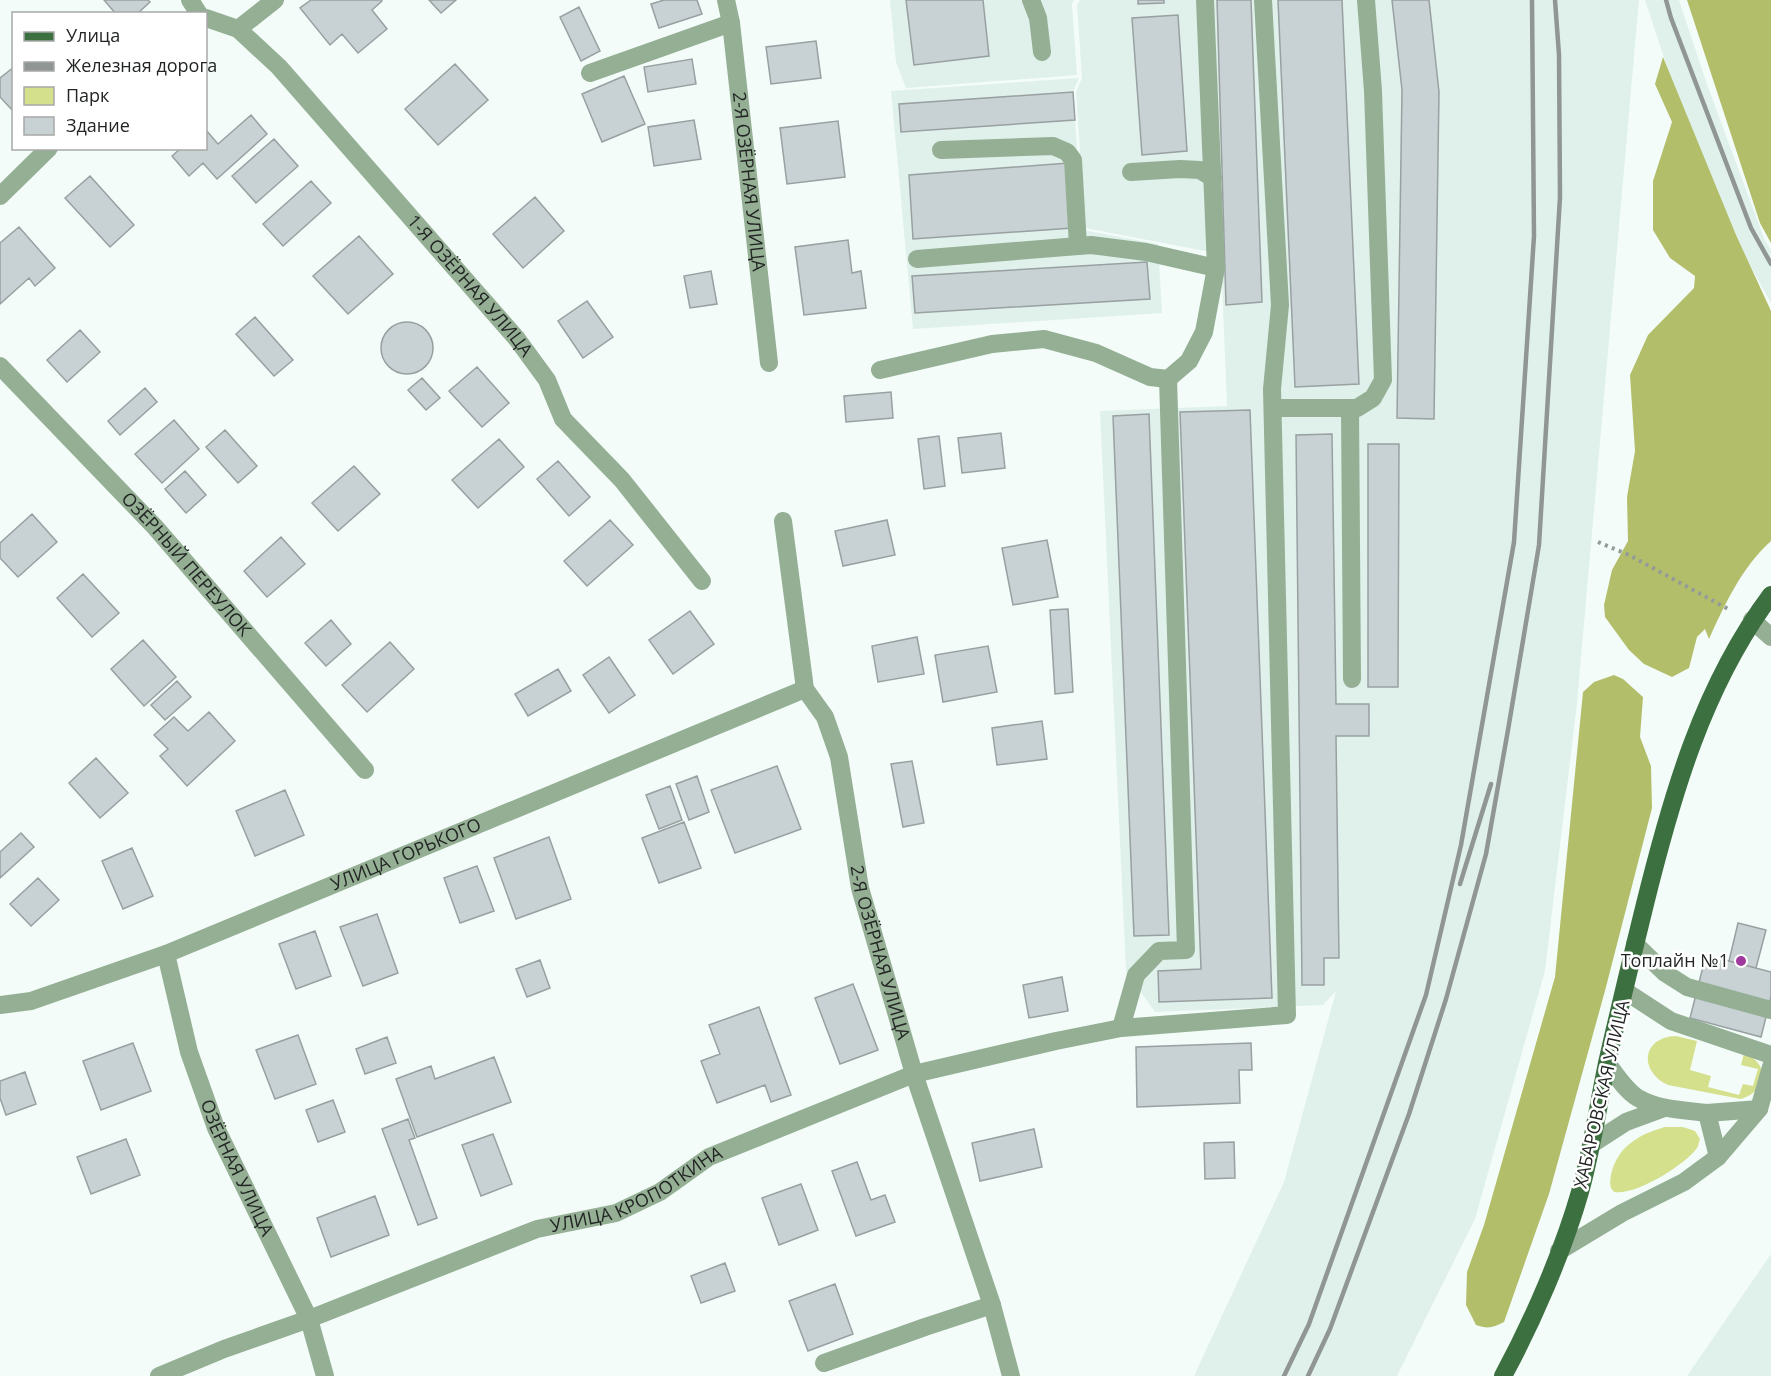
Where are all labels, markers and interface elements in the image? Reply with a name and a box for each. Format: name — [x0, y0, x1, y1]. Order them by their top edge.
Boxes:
legend — [12, 12, 207, 150]
text: Улица — [66, 23, 120, 47]
text: Железная дорога — [66, 53, 217, 77]
text: Парк — [66, 83, 110, 107]
street label: 2-Я ОЗЁРНАЯ УЛИЦА — [728, 90, 772, 273]
text: Здание — [66, 113, 130, 137]
street label: 1-Я ОЗЁРНАЯ УЛИЦА — [402, 209, 539, 361]
street label: ОЗЁРНЫЙ ПЕРЕУЛОК — [117, 486, 257, 641]
street label: УЛИЦА ГОРЬКОГО — [327, 812, 484, 895]
street label: 2-Я ОЗЁРНАЯ УЛИЦА — [845, 863, 917, 1043]
place label: Топлайн №1 — [1621, 948, 1729, 972]
marker: Топлайн №1 — [1734, 954, 1748, 968]
street label: ХАБАРОВСКАЯ УЛИЦА — [1568, 997, 1635, 1190]
street label: ОЗЁРНАЯ УЛИЦА — [196, 1096, 280, 1240]
street label: УЛИЦА КРОПОТКИНА — [548, 1140, 726, 1237]

